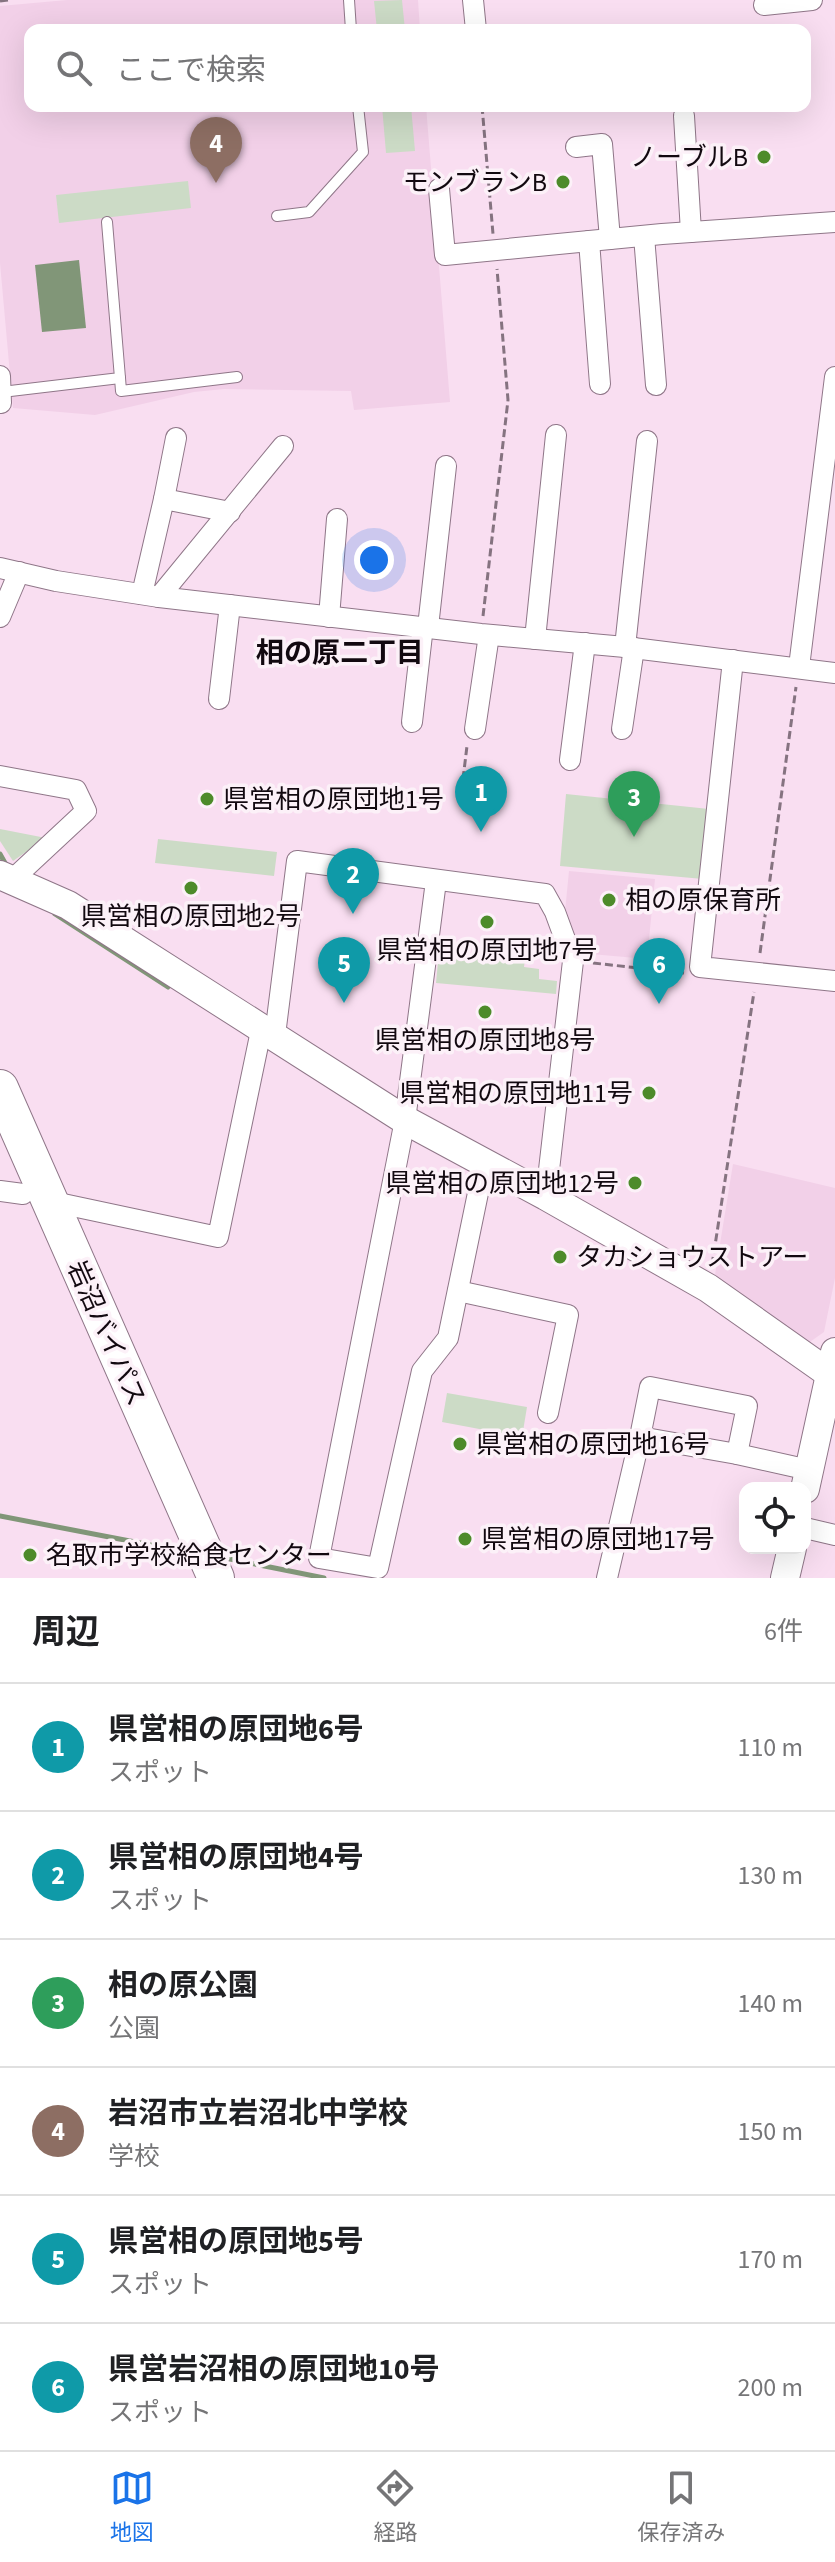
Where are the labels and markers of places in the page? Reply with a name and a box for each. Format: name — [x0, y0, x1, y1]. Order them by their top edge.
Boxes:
pin: 4 — [190, 117, 242, 183]
place label: ノーブルB — [630, 139, 748, 176]
marker: ノーブルB — [755, 148, 773, 166]
place label: モンブランB — [402, 164, 547, 201]
marker: モンブランB — [554, 173, 572, 191]
pin: 1 — [455, 766, 507, 832]
pin: 3 — [608, 771, 660, 837]
place label: 県営相の原団地1号 — [223, 781, 444, 818]
marker: 県営相の原団地1号 — [198, 790, 216, 808]
pin: 2 — [327, 848, 379, 914]
marker: 県営相の原団地2号 — [182, 879, 200, 897]
place label: 相の原保育所 — [625, 882, 781, 919]
marker: 相の原保育所 — [600, 891, 618, 909]
place label: 県営相の原団地2号 — [81, 898, 301, 935]
marker: 県営相の原団地7号 — [478, 913, 496, 931]
place label: 県営相の原団地7号 — [377, 932, 597, 969]
pin: 5 — [318, 937, 370, 1003]
pin: 6 — [633, 938, 685, 1004]
marker: 県営相の原団地8号 — [476, 1003, 494, 1021]
place label: 県営相の原団地8号 — [375, 1022, 595, 1059]
place label: 県営相の原団地11号 — [399, 1075, 633, 1112]
marker: 県営相の原団地11号 — [640, 1084, 658, 1102]
place label: 県営相の原団地12号 — [385, 1165, 619, 1202]
marker: 県営相の原団地12号 — [626, 1174, 644, 1192]
place label: タカショウストアー — [576, 1239, 808, 1276]
marker: タカショウストアー — [551, 1248, 569, 1266]
place label: 県営相の原団地16号 — [476, 1426, 710, 1463]
marker: 県営相の原団地16号 — [451, 1435, 469, 1453]
place label: 県営相の原団地17号 — [481, 1521, 715, 1558]
marker: 県営相の原団地17号 — [456, 1530, 474, 1548]
place label: 名取市学校給食センター — [46, 1537, 332, 1574]
marker: 名取市学校給食センター — [21, 1546, 39, 1564]

